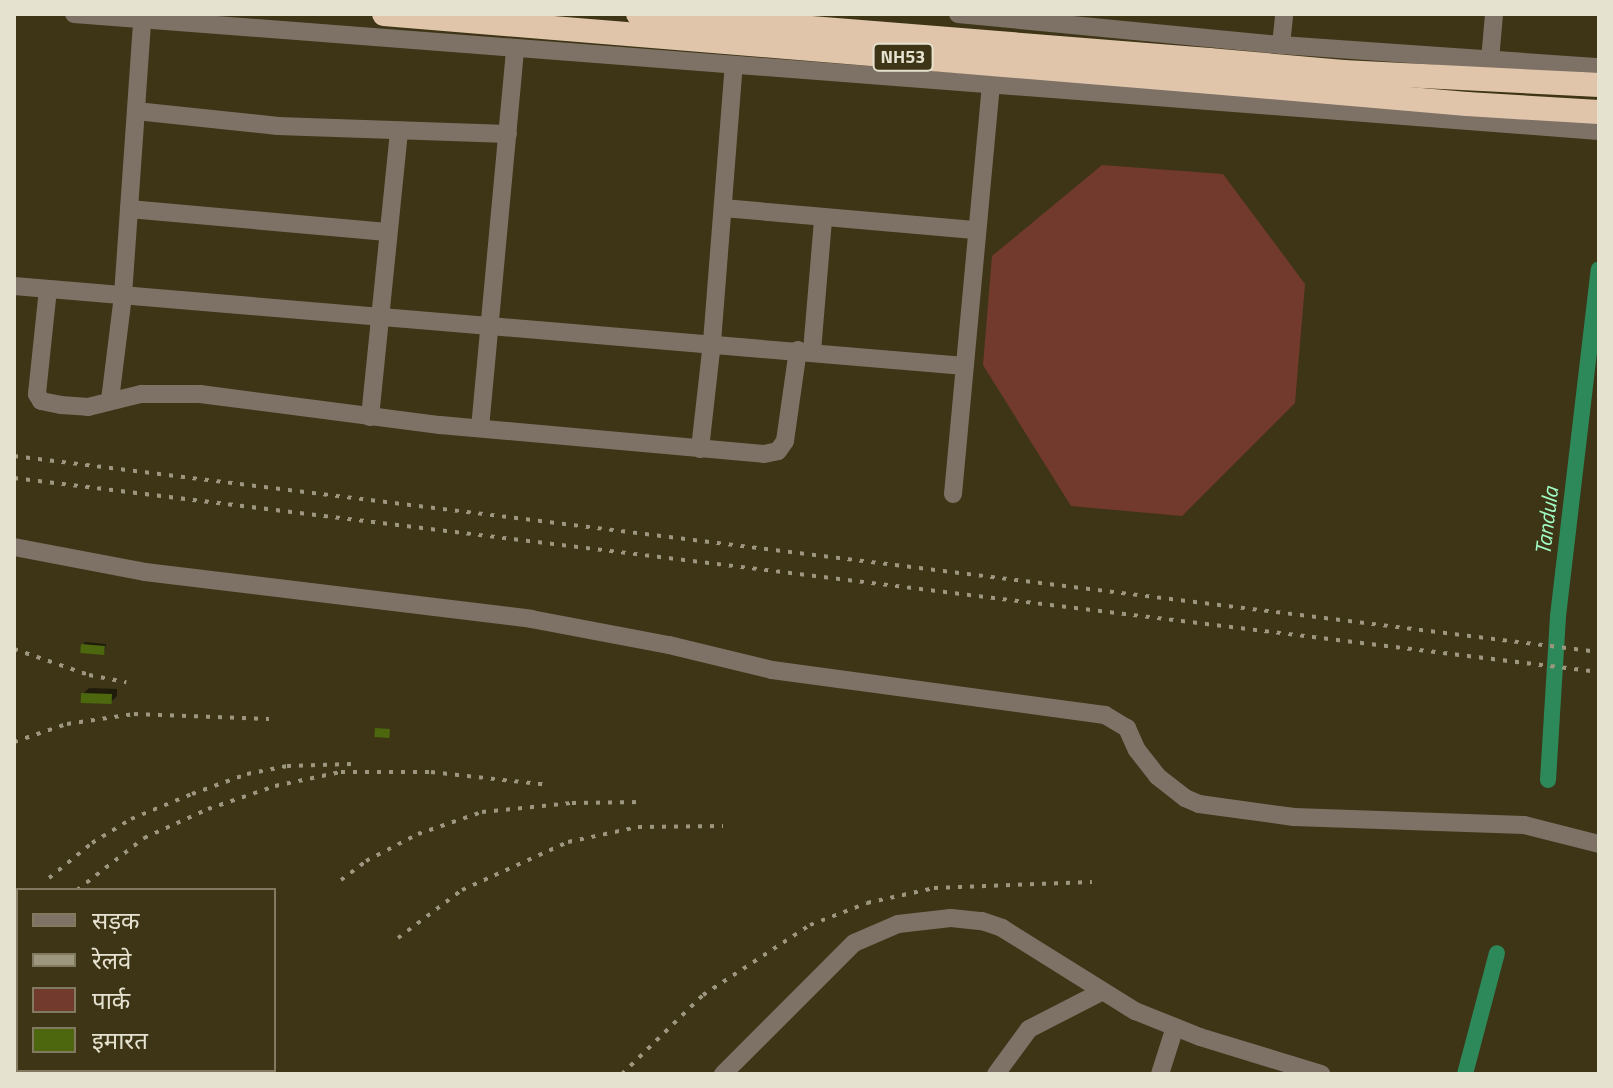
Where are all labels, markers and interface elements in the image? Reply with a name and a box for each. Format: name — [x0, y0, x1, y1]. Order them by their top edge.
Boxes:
road number: NH53 — [871, 43, 935, 71]
water label: Tandula — [1530, 486, 1564, 556]
legend — [16, 888, 276, 1072]
text: सड़क — [92, 902, 140, 938]
text: रेलवे — [92, 942, 131, 978]
text: पार्क — [92, 982, 130, 1018]
text: इमारत — [92, 1022, 148, 1058]

